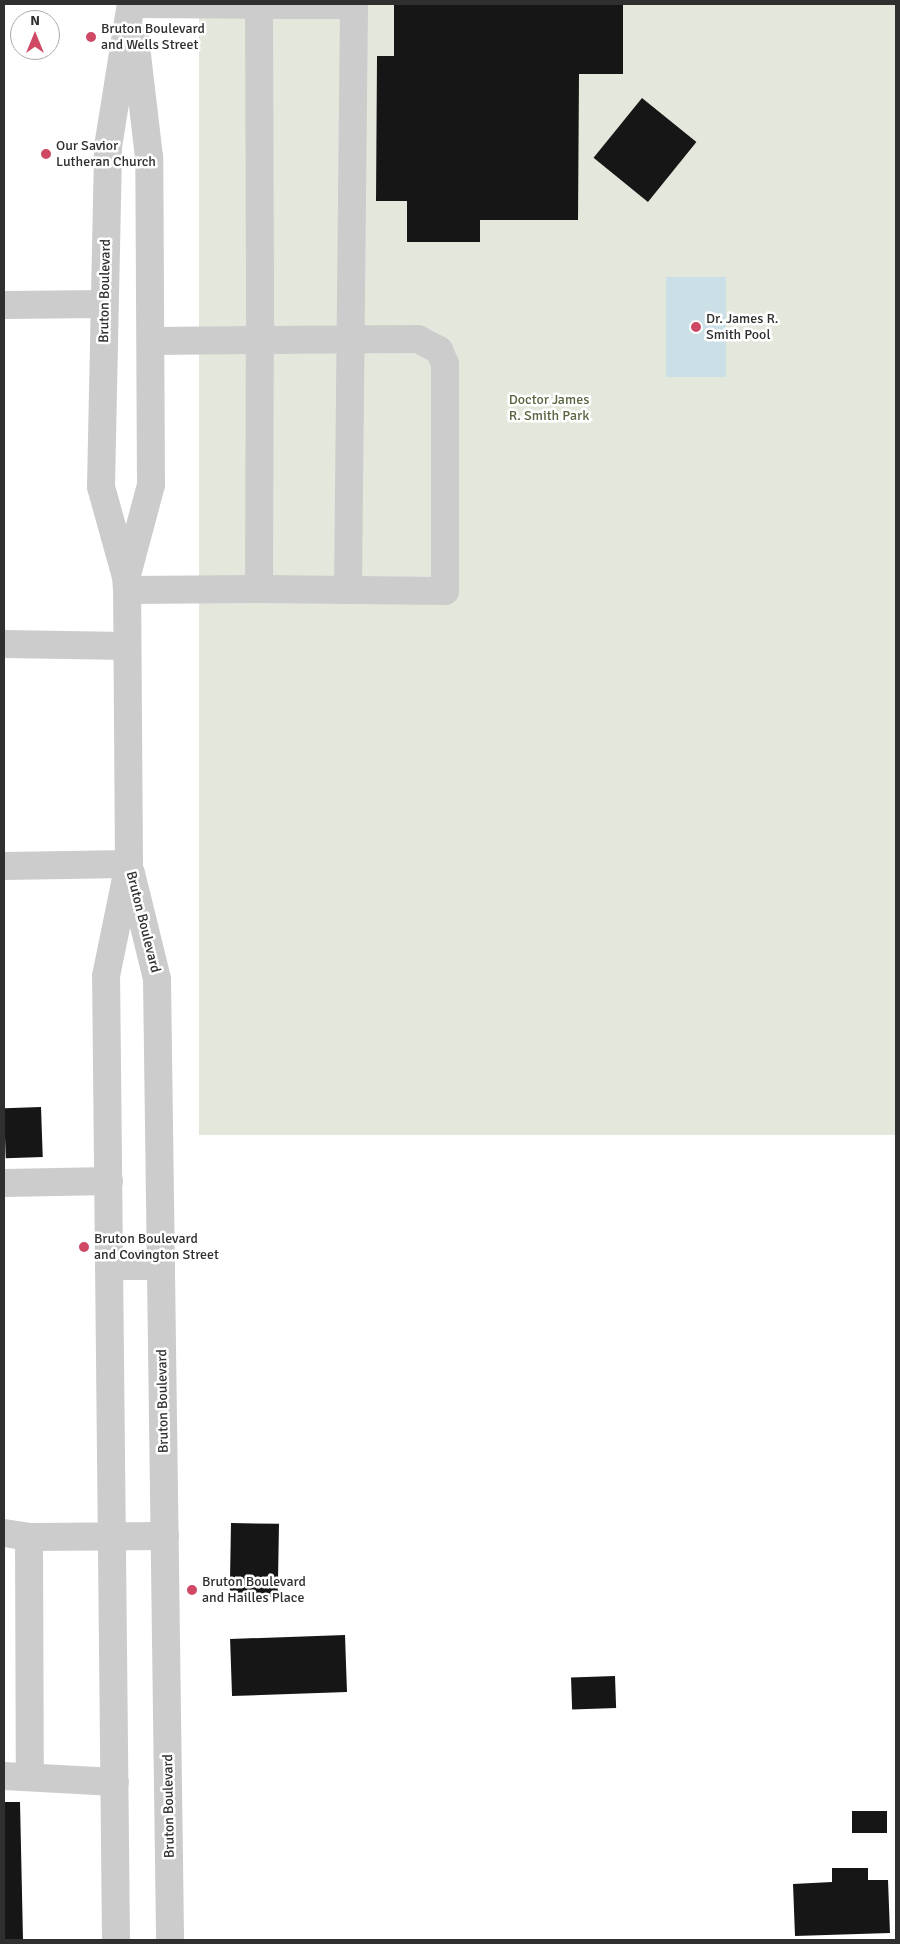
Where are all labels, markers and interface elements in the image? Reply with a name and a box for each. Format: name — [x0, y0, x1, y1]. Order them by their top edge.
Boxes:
north arrow — [10, 10, 60, 60]
text: N — [30, 12, 40, 29]
place label: Bruton Boulevard and Wells Street — [101, 21, 205, 54]
marker: Bruton Boulevard and Wells Street — [85, 31, 97, 43]
place label: Our Savior Lutheran Church — [56, 138, 156, 170]
marker: Our Savior Lutheran Church — [40, 148, 52, 160]
street label: Bruton Boulevard — [96, 239, 114, 343]
place label: Dr. James R. Smith Pool — [706, 311, 779, 344]
marker: Dr. James R. Smith Pool — [690, 321, 702, 333]
park label: Doctor James R. Smith Park — [509, 392, 589, 424]
street label: Bruton Boulevard — [122, 870, 164, 974]
place label: Bruton Boulevard and Covington Street — [94, 1231, 219, 1264]
marker: Bruton Boulevard and Covington Street — [78, 1241, 90, 1253]
street label: Bruton Boulevard — [154, 1349, 172, 1453]
place label: Bruton Boulevard and Hailles Place — [202, 1574, 306, 1606]
marker: Bruton Boulevard and Hailles Place — [186, 1584, 198, 1596]
street label: Bruton Boulevard — [160, 1754, 178, 1858]

